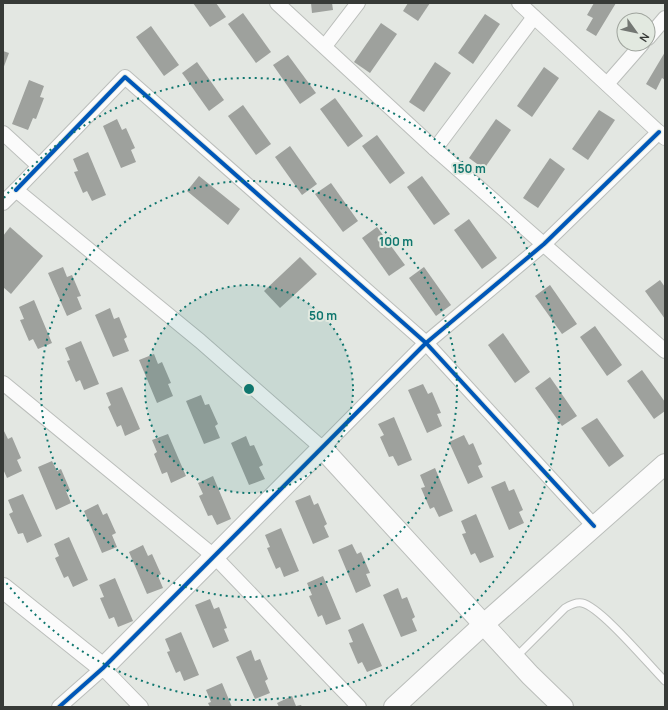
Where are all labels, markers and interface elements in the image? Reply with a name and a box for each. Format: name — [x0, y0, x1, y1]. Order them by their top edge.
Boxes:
north arrow — [616, 12, 656, 52]
text: N — [636, 30, 653, 45]
text: 150 m — [452, 160, 486, 177]
text: 100 m — [379, 233, 413, 250]
text: 50 m — [309, 307, 337, 324]
centre of rings — [242, 382, 256, 396]

